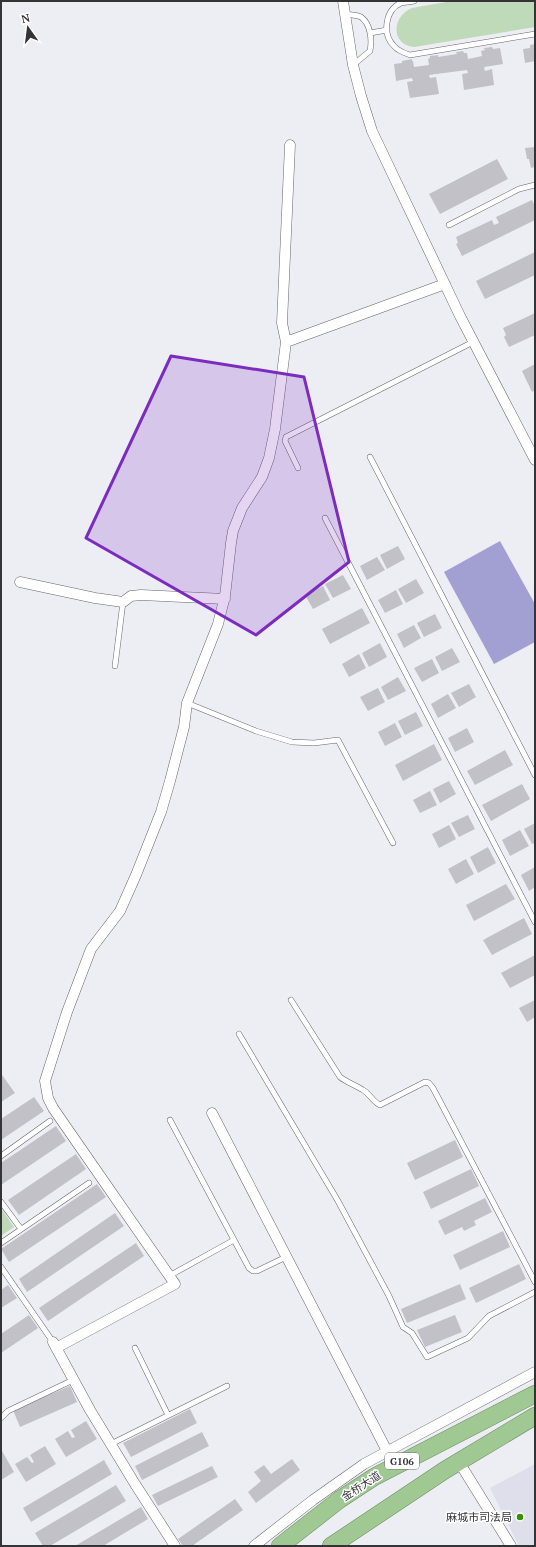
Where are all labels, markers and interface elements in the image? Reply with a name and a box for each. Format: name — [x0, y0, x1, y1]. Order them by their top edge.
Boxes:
north arrow — [8, 8, 48, 48]
text: N — [20, 10, 32, 26]
road number: G106 — [385, 1453, 419, 1469]
street label: 金桥大道 — [339, 1468, 383, 1504]
place label: 麻城市司法局 — [446, 1510, 512, 1524]
marker: 麻城市司法局 — [515, 1512, 525, 1522]

